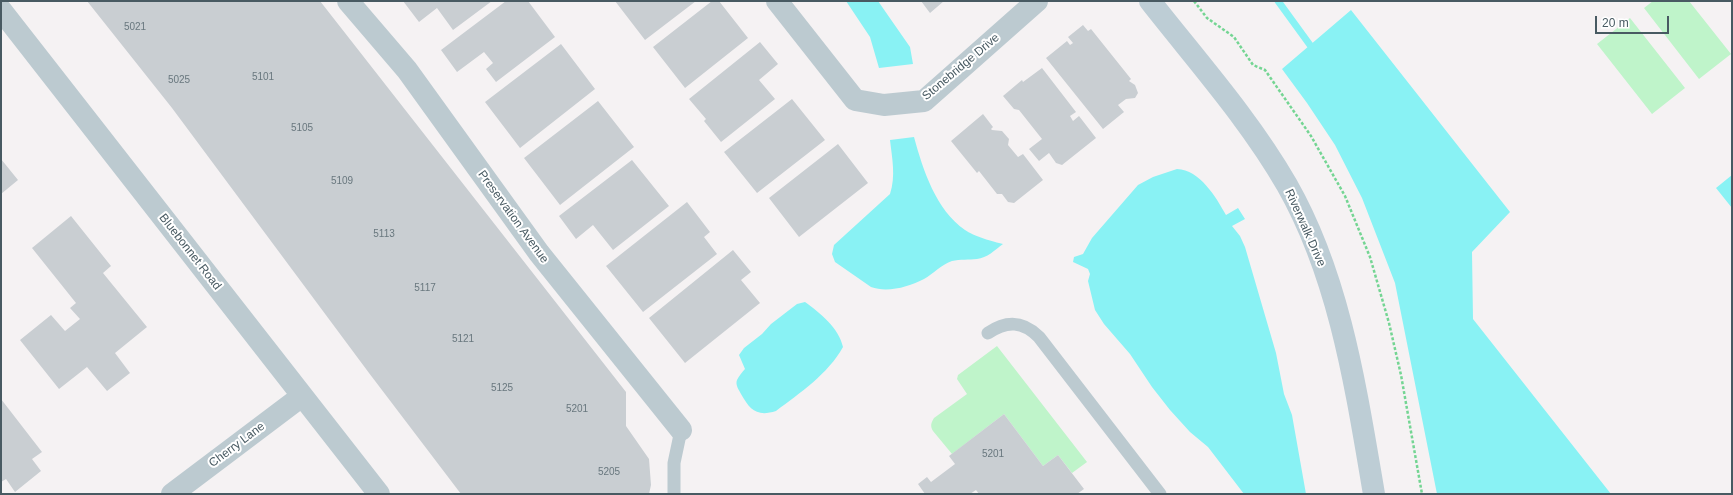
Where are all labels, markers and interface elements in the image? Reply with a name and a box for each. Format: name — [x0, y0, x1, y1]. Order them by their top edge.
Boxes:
scale bar — [1597, 8, 1671, 34]
text: 20 m — [1602, 16, 1629, 30]
house number: 5021 — [124, 21, 146, 33]
street label: Stonebridge Drive — [920, 31, 1002, 103]
house number: 5101 — [252, 71, 274, 83]
house number: 5025 — [168, 74, 190, 86]
house number: 5105 — [291, 122, 313, 134]
street label: Preservation Avenue — [474, 168, 552, 266]
house number: 5109 — [331, 175, 353, 187]
street label: Riverwalk Drive — [1281, 187, 1329, 269]
street label: Bluebonnet Road — [156, 211, 224, 293]
house number: 5113 — [373, 228, 395, 240]
house number: 5117 — [414, 282, 436, 294]
house number: 5121 — [452, 333, 474, 345]
house number: 5125 — [491, 382, 513, 394]
house number: 5201 — [566, 403, 588, 415]
street label: Cherry Lane — [206, 419, 268, 471]
house number: 5201 — [982, 448, 1004, 460]
house number: 5205 — [598, 466, 620, 478]

